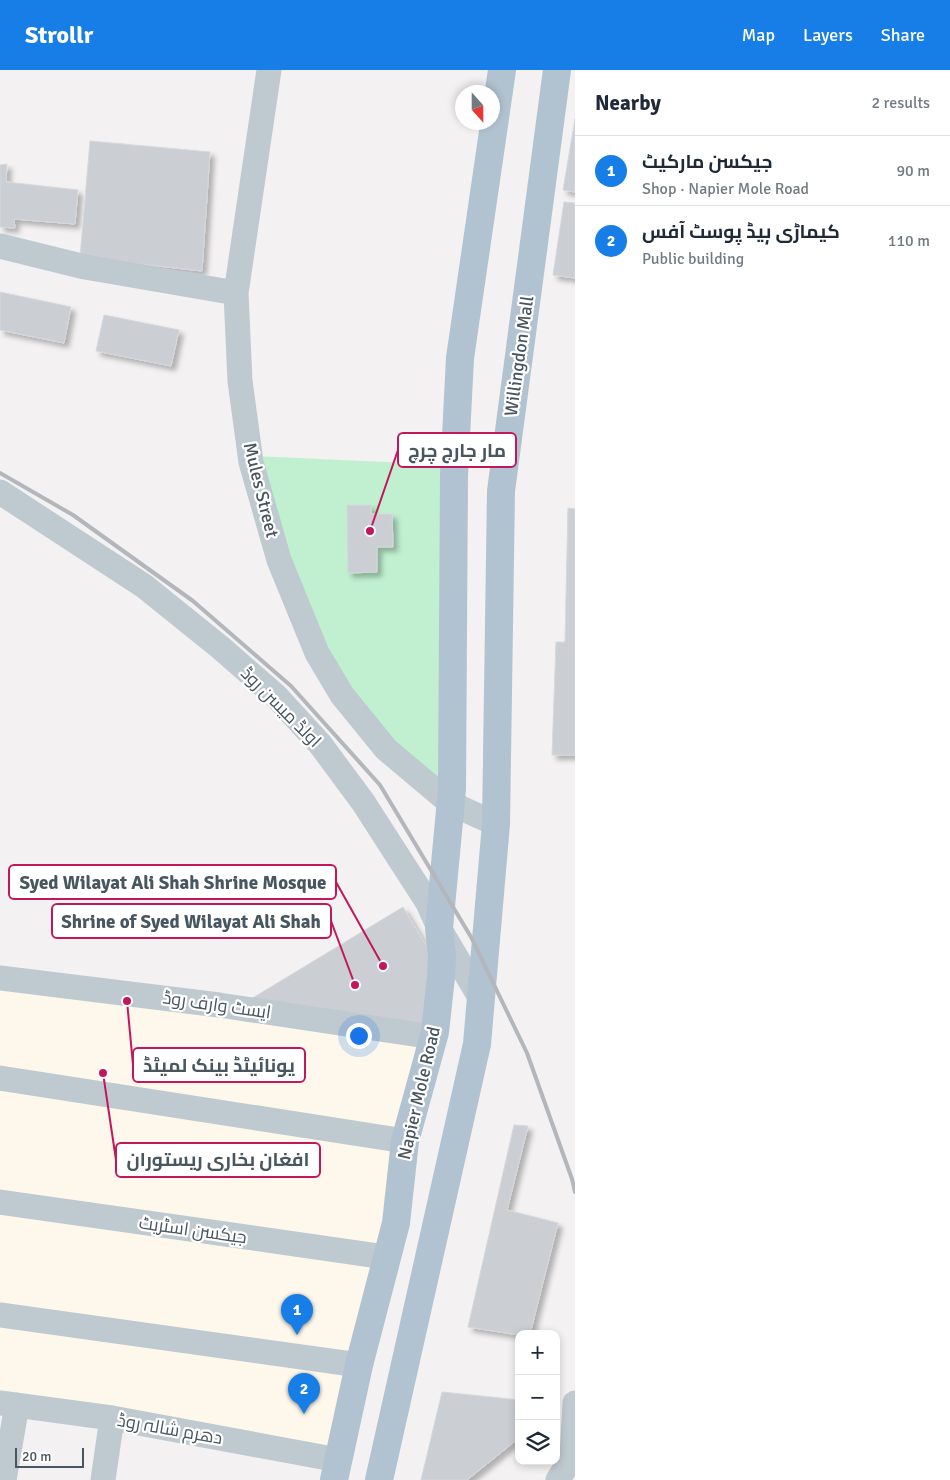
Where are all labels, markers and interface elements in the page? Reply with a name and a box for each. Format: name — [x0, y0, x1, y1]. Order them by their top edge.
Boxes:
text: Strollr — [25, 20, 93, 50]
text: Map — [742, 24, 775, 46]
text: Layers — [803, 24, 853, 46]
text: Share — [881, 24, 925, 46]
north arrow — [455, 85, 500, 130]
text: Nearby — [595, 90, 661, 116]
text: 2 results — [871, 93, 930, 113]
text: جیکسن مارکیٹ — [642, 150, 772, 174]
text: 1 — [607, 161, 615, 181]
text: 90 m — [896, 161, 930, 181]
text: Shop · Napier Mole Road — [642, 179, 809, 199]
text: کیماڑی ہیڈ پوسٹ آفس — [642, 220, 840, 244]
text: 2 — [607, 231, 615, 251]
text: 110 m — [888, 231, 930, 251]
text: Public building — [642, 249, 744, 269]
street label: Willingdon Mall — [500, 294, 538, 418]
callout: مار جارج چرچ — [398, 433, 516, 467]
text: مار جارج چرچ — [408, 439, 506, 464]
street label: Mules Street — [239, 440, 283, 540]
street label: اولڈ میسن روڈ — [236, 662, 326, 752]
callout: Syed Wilayat Ali Shah Shrine Mosque — [9, 865, 336, 899]
text: Syed Wilayat Ali Shah Shrine Mosque — [19, 871, 327, 895]
callout: Shrine of Syed Wilayat Ali Shah — [52, 904, 331, 938]
text: Shrine of Syed Wilayat Ali Shah — [61, 910, 321, 934]
street label: ایسٹ وارف روڈ — [162, 987, 272, 1023]
your location — [346, 1023, 372, 1049]
street label: Napier Mole Road — [393, 1024, 445, 1162]
callout: یونائیٹڈ بینک لمیٹڈ — [133, 1048, 305, 1082]
text: یونائیٹڈ بینک لمیٹڈ — [143, 1054, 295, 1078]
callout: افغان بخاری ریستوران — [116, 1143, 320, 1177]
text: افغان بخاری ریستوران — [126, 1148, 310, 1172]
street label: جیکسن اسٹریٹ — [138, 1212, 248, 1248]
pin: 1 — [281, 1294, 313, 1335]
map controls — [515, 1330, 560, 1465]
button: + — [515, 1330, 560, 1375]
pin: 2 — [288, 1373, 320, 1414]
button: − — [515, 1375, 560, 1420]
street label: دھرم شالہ روڈ — [116, 1409, 224, 1450]
button: layers — [515, 1420, 560, 1465]
scale bar — [15, 1445, 84, 1468]
text: 20 m — [22, 1448, 51, 1465]

